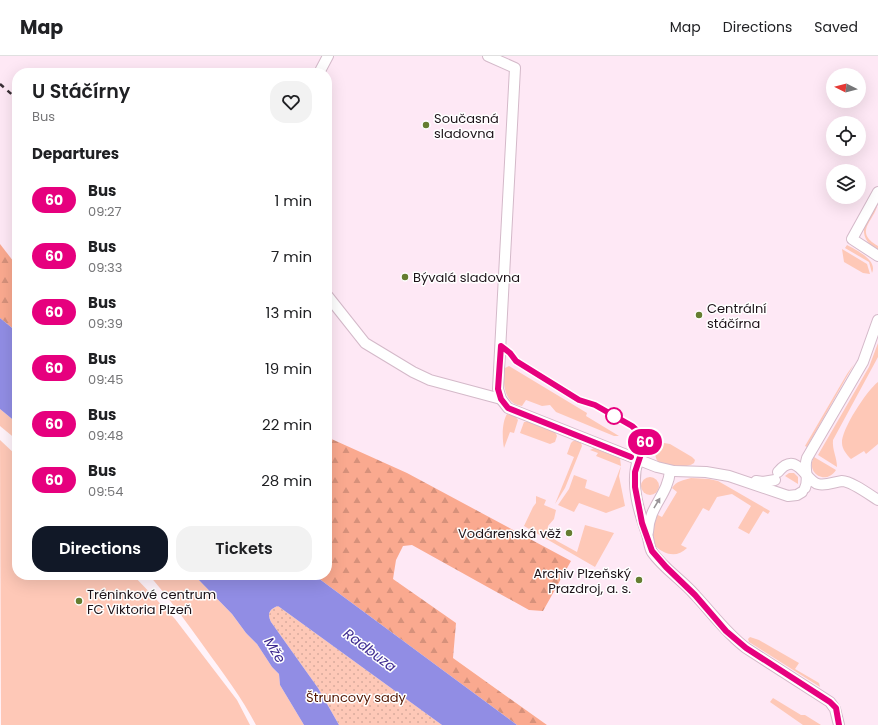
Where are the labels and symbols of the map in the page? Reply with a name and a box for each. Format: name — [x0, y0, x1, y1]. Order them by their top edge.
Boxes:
north arrow — [826, 68, 866, 108]
place label: Současná sladovna — [434, 109, 499, 143]
marker: Současná sladovna — [421, 120, 431, 130]
place label: Bývalá sladovna — [413, 268, 520, 287]
marker: Bývalá sladovna — [400, 272, 410, 282]
place label: Centrální stáčírna — [707, 299, 767, 333]
marker: Centrální stáčírna — [694, 310, 704, 320]
unlabelled marker — [605, 407, 623, 425]
line badge: 60 — [627, 429, 663, 455]
one-way arrow — [654, 497, 661, 509]
place label: Vodárenská věž — [458, 524, 561, 543]
marker: Vodárenská věž — [564, 528, 574, 538]
place label: Archiv Plzeňský Prazdroj, a. s. — [533, 564, 632, 598]
marker: Archiv Plzeňský Prazdroj, a. s. — [634, 575, 644, 585]
place label: Tréninkové centrum FC Viktoria Plzeň — [87, 585, 216, 619]
marker: Tréninkové centrum FC Viktoria Plzeň — [74, 596, 84, 606]
water label: Radbuza — [339, 623, 401, 677]
water label: Mže — [259, 633, 291, 667]
park label: Štruncovy sady — [306, 688, 407, 707]

